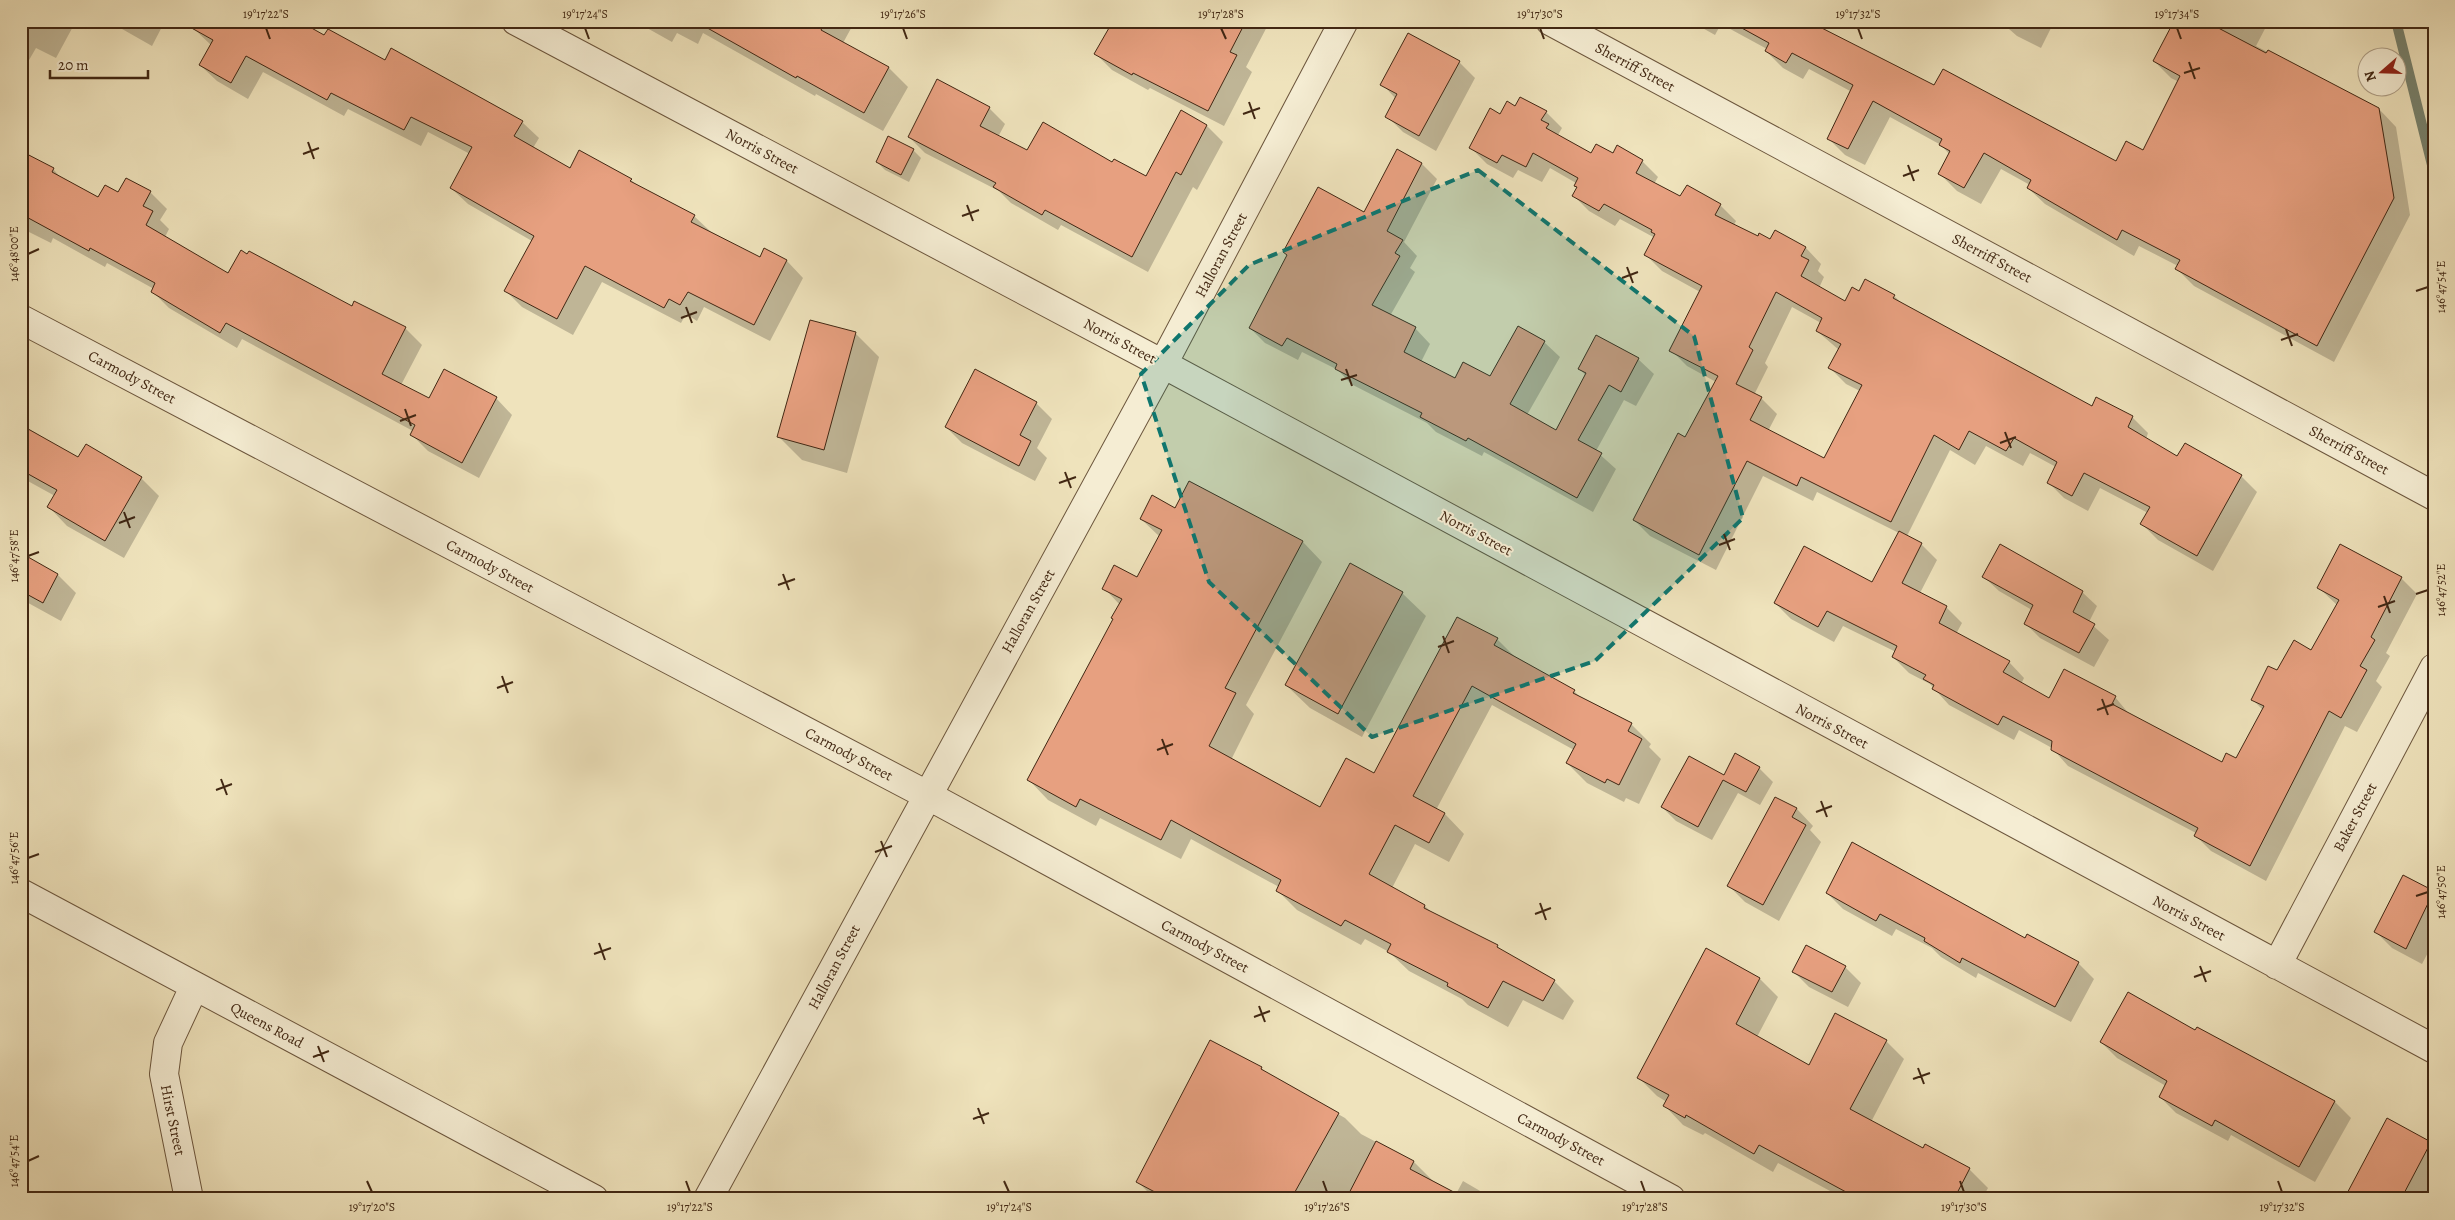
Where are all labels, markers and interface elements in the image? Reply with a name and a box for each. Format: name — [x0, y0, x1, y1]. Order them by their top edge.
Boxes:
text: 19°17'22"S — [243, 6, 289, 22]
text: 19°17'24"S — [562, 6, 608, 22]
text: 19°17'26"S — [880, 6, 926, 22]
text: 19°17'28"S — [1198, 6, 1244, 22]
text: 19°17'30"S — [1517, 6, 1563, 22]
text: 19°17'32"S — [1835, 6, 1881, 22]
text: 19°17'34"S — [2155, 6, 2199, 22]
street label: Sherriff Street — [1592, 38, 1678, 96]
scale bar — [50, 48, 148, 80]
north arrow — [2358, 48, 2408, 98]
text: 20 m — [58, 55, 89, 75]
text: N — [2360, 68, 2381, 84]
street label: Norris Street — [722, 123, 802, 179]
street label: Halloran Street — [1190, 209, 1252, 301]
text: 146°48'00"E — [6, 226, 22, 282]
street label: Sherriff Street — [1949, 229, 2035, 287]
text: 146°47'54"E — [2433, 261, 2449, 313]
street label: Norris Street — [1080, 313, 1160, 369]
street label: Carmody Street — [85, 345, 179, 409]
street label: Sherriff Street — [2306, 421, 2392, 479]
street label: Norris Street — [1436, 505, 1516, 561]
text: 146°47'58"E — [6, 530, 22, 582]
street label: Carmody Street — [443, 534, 537, 598]
text: 146°47'52"E — [2433, 564, 2449, 616]
street label: Halloran Street — [997, 565, 1059, 657]
street label: Norris Street — [1792, 698, 1872, 754]
street label: Carmody Street — [802, 722, 896, 786]
street label: Baker Street — [2328, 779, 2382, 855]
text: 146°47'56"E — [6, 832, 22, 884]
text: 146°47'50"E — [2433, 865, 2449, 919]
street label: Norris Street — [2149, 890, 2229, 946]
street label: Carmody Street — [1158, 914, 1252, 978]
street label: Halloran Street — [803, 921, 865, 1013]
street label: Queens Road — [227, 997, 308, 1053]
street label: Hirst Street — [156, 1083, 190, 1157]
street label: Carmody Street — [1514, 1107, 1608, 1171]
text: 146°47'54"E — [6, 1135, 22, 1187]
text: 19°17'20"S — [349, 1199, 395, 1215]
text: 19°17'22"S — [667, 1199, 713, 1215]
text: 19°17'24"S — [986, 1199, 1032, 1215]
text: 19°17'26"S — [1304, 1199, 1350, 1215]
text: 19°17'28"S — [1622, 1199, 1668, 1215]
text: 19°17'30"S — [1941, 1199, 1987, 1215]
text: 19°17'32"S — [2259, 1199, 2305, 1215]

